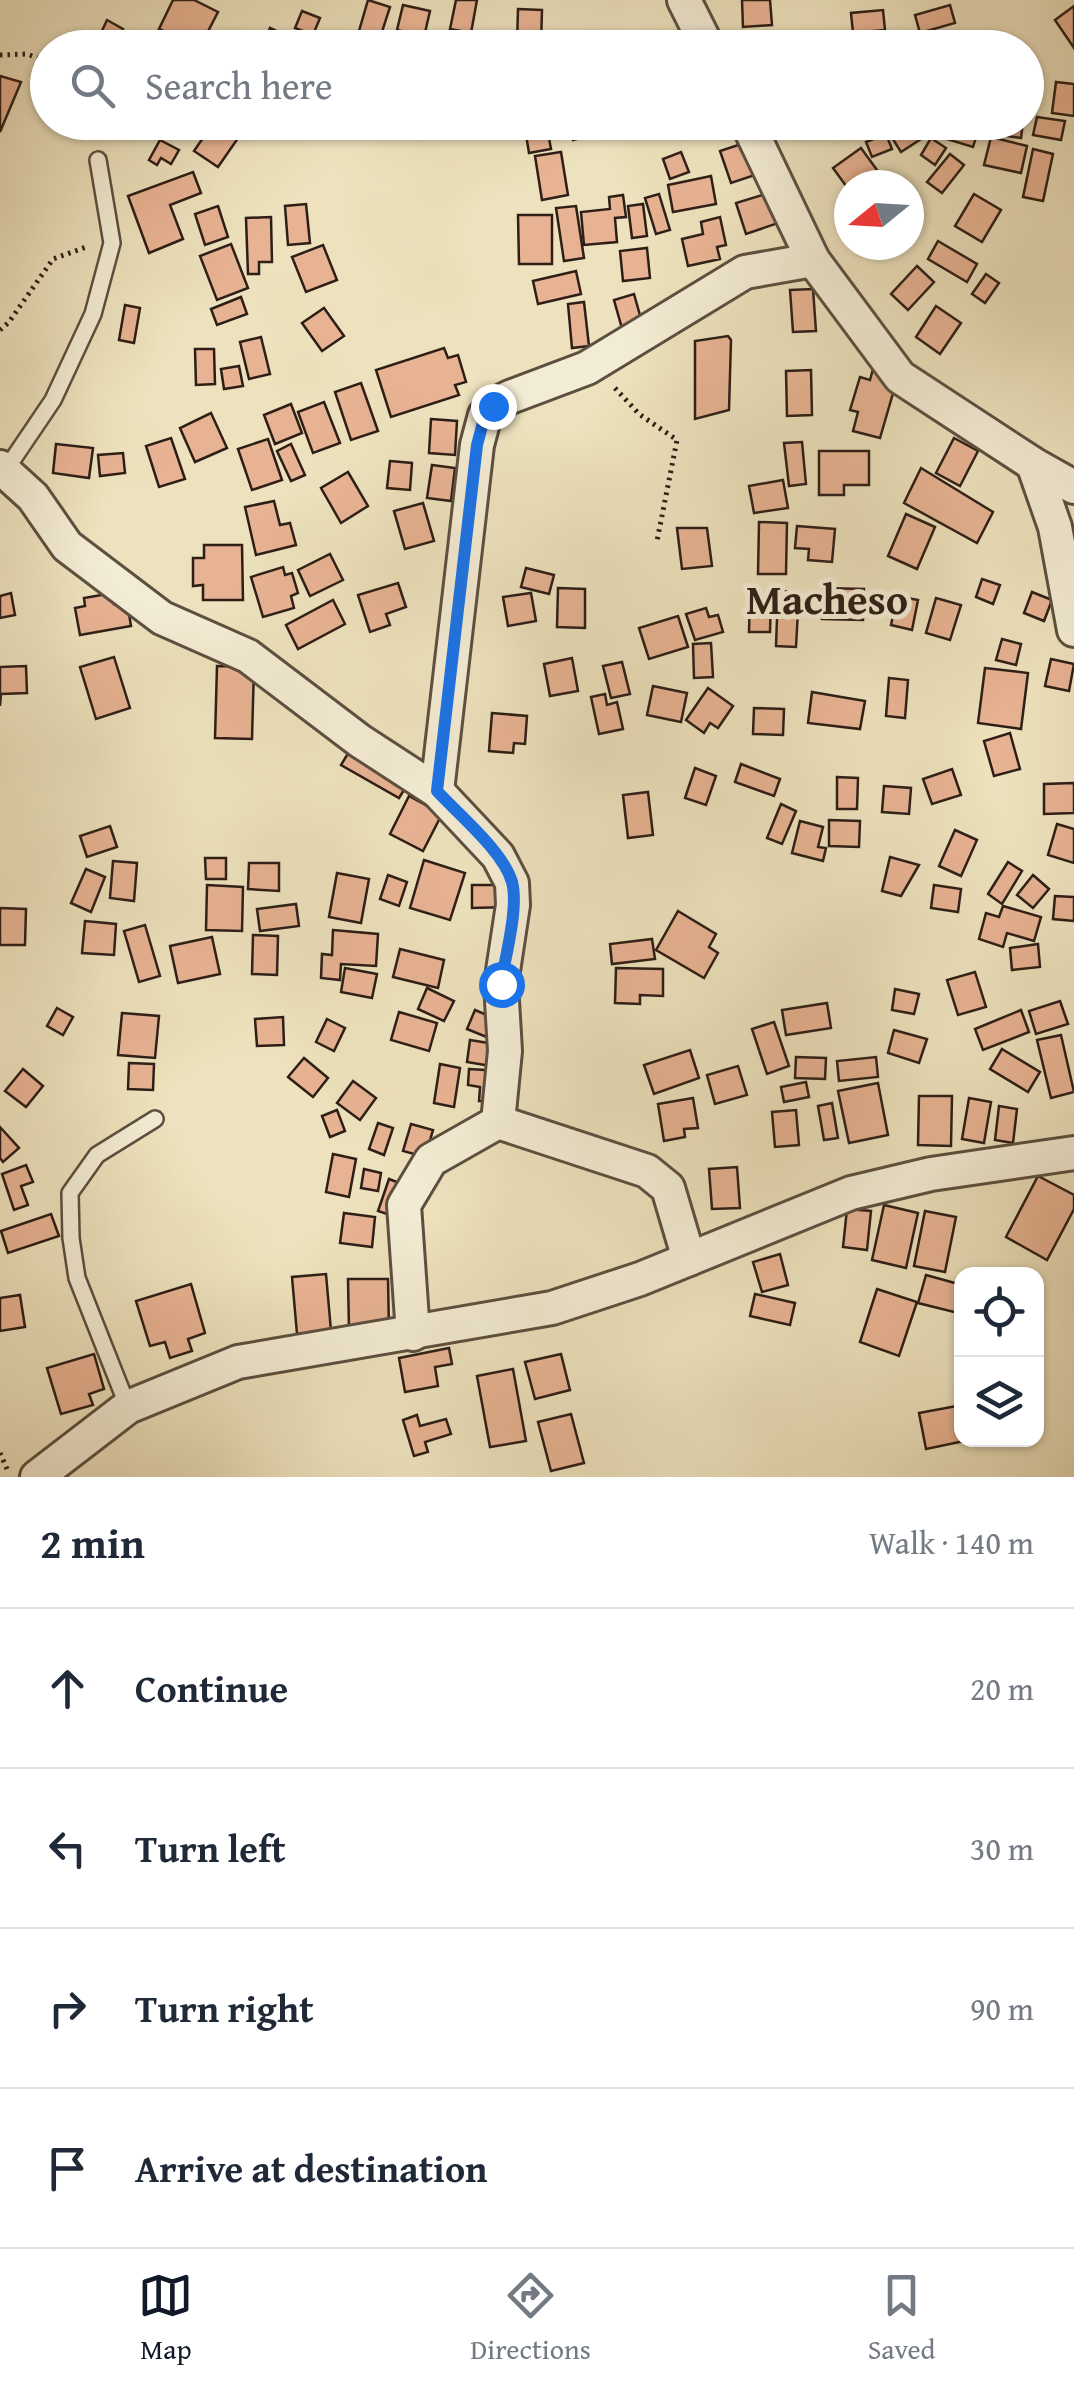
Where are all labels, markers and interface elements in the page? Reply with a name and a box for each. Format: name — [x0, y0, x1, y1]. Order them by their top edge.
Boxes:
search box — [30, 30, 1044, 140]
text: Search here — [145, 57, 333, 113]
icon: search — [65, 58, 120, 113]
north arrow — [834, 170, 924, 260]
route end — [471, 384, 517, 430]
district label: Macheso — [746, 568, 908, 629]
route start — [479, 962, 525, 1008]
map controls — [954, 1267, 1044, 1447]
button: locate — [954, 1267, 1044, 1357]
button: layers — [954, 1357, 1044, 1447]
text: 2 min — [40, 1512, 145, 1573]
text: Walk · 140 m — [869, 1519, 1034, 1566]
text: Continue — [135, 1660, 288, 1716]
icon: ahead — [40, 1661, 95, 1716]
text: 20 m — [970, 1665, 1034, 1712]
text: Turn left — [135, 1820, 286, 1876]
icon: left — [40, 1821, 95, 1876]
text: 30 m — [970, 1825, 1034, 1872]
text: Turn right — [135, 1980, 314, 2036]
icon: right — [40, 1981, 95, 2036]
text: 90 m — [970, 1985, 1034, 2032]
text: Arrive at destination — [135, 2140, 488, 2196]
icon: arrive — [40, 2141, 95, 2196]
tab: Map — [138, 2268, 193, 2369]
tab: Directions — [470, 2268, 591, 2369]
tab: Saved — [868, 2268, 936, 2369]

